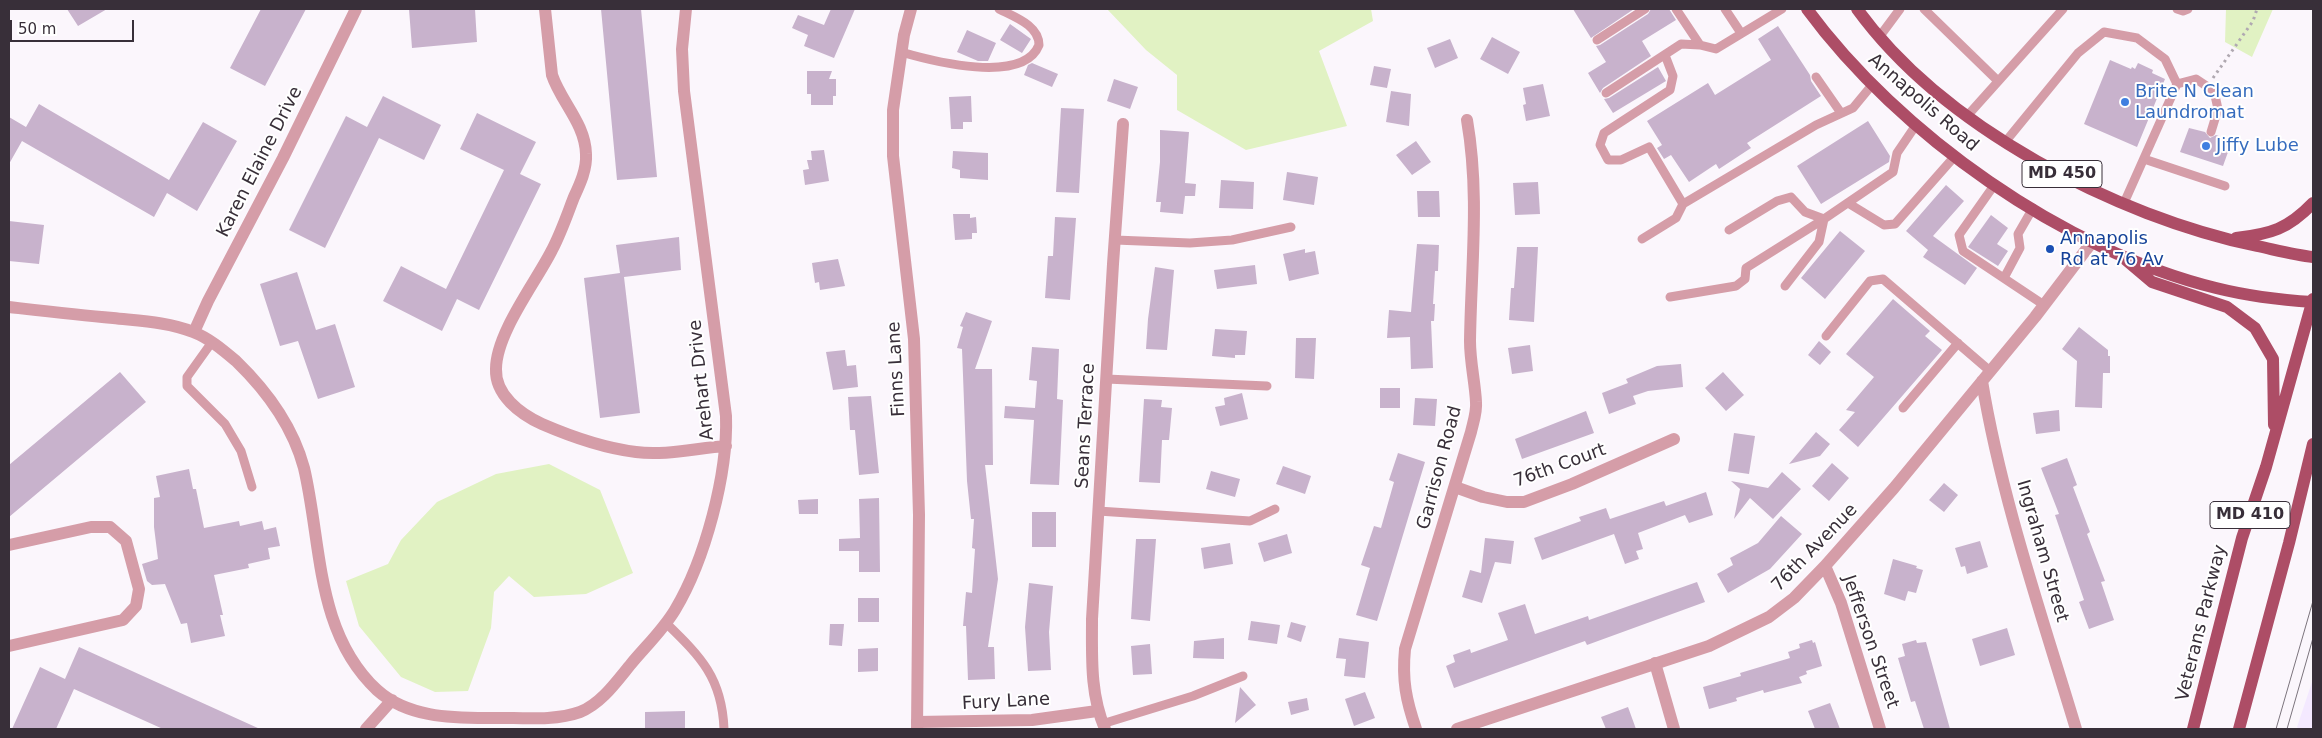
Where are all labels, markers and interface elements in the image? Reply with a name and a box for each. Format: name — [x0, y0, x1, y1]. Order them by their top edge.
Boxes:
scale bar — [12, 10, 136, 42]
text: 50 m — [18, 20, 56, 38]
street label: Annapolis Road — [1864, 49, 1982, 157]
place label: Brite N Clean Laundromat — [2135, 81, 2254, 124]
street label: Karen Elaine Drive — [213, 83, 307, 241]
marker: Brite N Clean Laundromat — [2119, 96, 2131, 108]
place label: Jiffy Lube — [2216, 135, 2299, 157]
marker: Jiffy Lube — [2200, 140, 2212, 152]
road number: MD 450 — [2022, 160, 2102, 188]
place label: Annapolis Rd at 76 Av — [2060, 228, 2164, 270]
marker: Annapolis Rd at 76 Av — [2044, 243, 2056, 255]
street label: Arehart Drive — [685, 319, 719, 441]
street label: Finns Lane — [884, 321, 910, 417]
street label: Seans Terrace — [1072, 363, 1100, 489]
street label: Garrison Road — [1413, 404, 1467, 532]
street label: 76th Court — [1511, 439, 1609, 493]
street label: Ingraham Street — [2011, 477, 2073, 625]
street label: 76th Avenue — [1768, 500, 1862, 596]
road number: MD 410 — [2210, 502, 2290, 528]
street label: Veterans Parkway — [2172, 543, 2232, 703]
street label: Jefferson Street — [1837, 573, 1903, 711]
street label: Fury Lane — [961, 689, 1051, 715]

